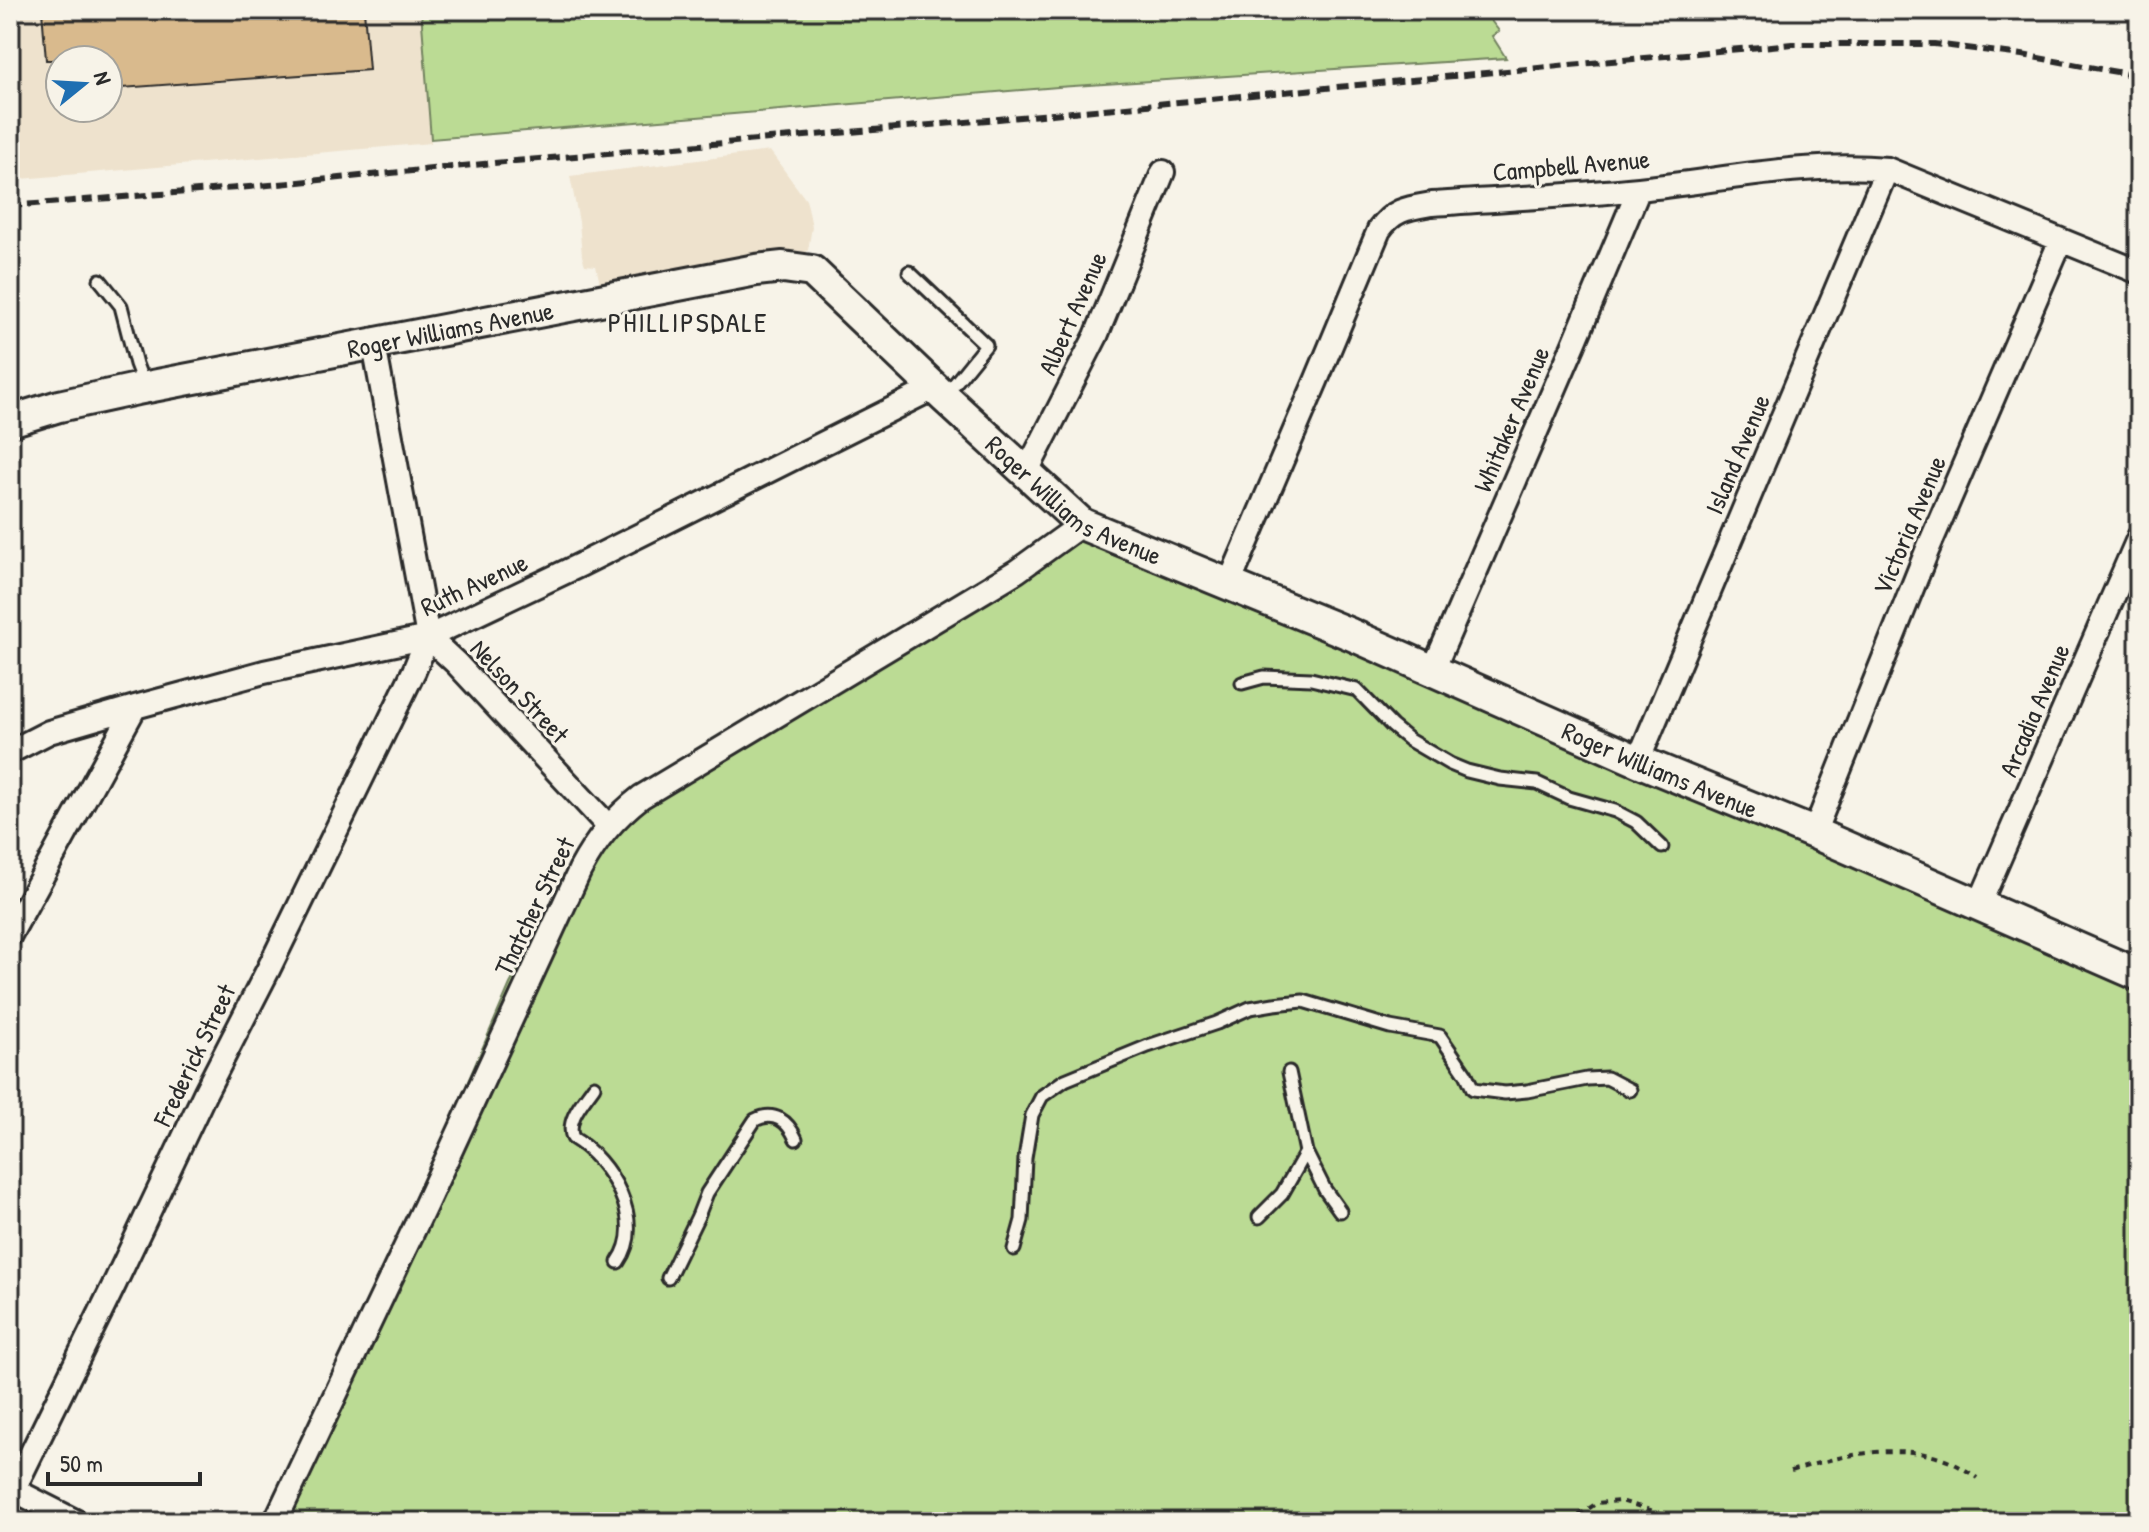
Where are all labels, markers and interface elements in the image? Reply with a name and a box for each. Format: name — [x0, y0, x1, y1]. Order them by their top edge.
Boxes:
north arrow — [44, 44, 124, 124]
text: N — [87, 68, 119, 88]
street label: Campbell Avenue — [1491, 141, 1651, 189]
street label: Albert Avenue — [1029, 246, 1115, 380]
street label: Roger Williams Avenue — [344, 292, 556, 366]
district label: PHILLIPSDALE — [608, 303, 768, 341]
street label: Whitaker Avenue — [1465, 341, 1557, 497]
street label: Island Avenue — [1696, 389, 1778, 519]
street label: Roger Williams Avenue — [979, 427, 1167, 572]
street label: Victoria Avenue — [1864, 450, 1954, 600]
street label: Ruth Avenue — [415, 544, 533, 624]
street label: Nelson Street — [463, 632, 578, 751]
street label: Arcadia Avenue — [1990, 638, 2078, 782]
street label: Roger Williams Avenue — [1557, 712, 1763, 826]
street label: Thatcher Street — [485, 830, 583, 981]
street label: Frederick Street — [144, 977, 244, 1133]
scale bar — [48, 1436, 200, 1486]
text: 50 m — [60, 1447, 103, 1479]

